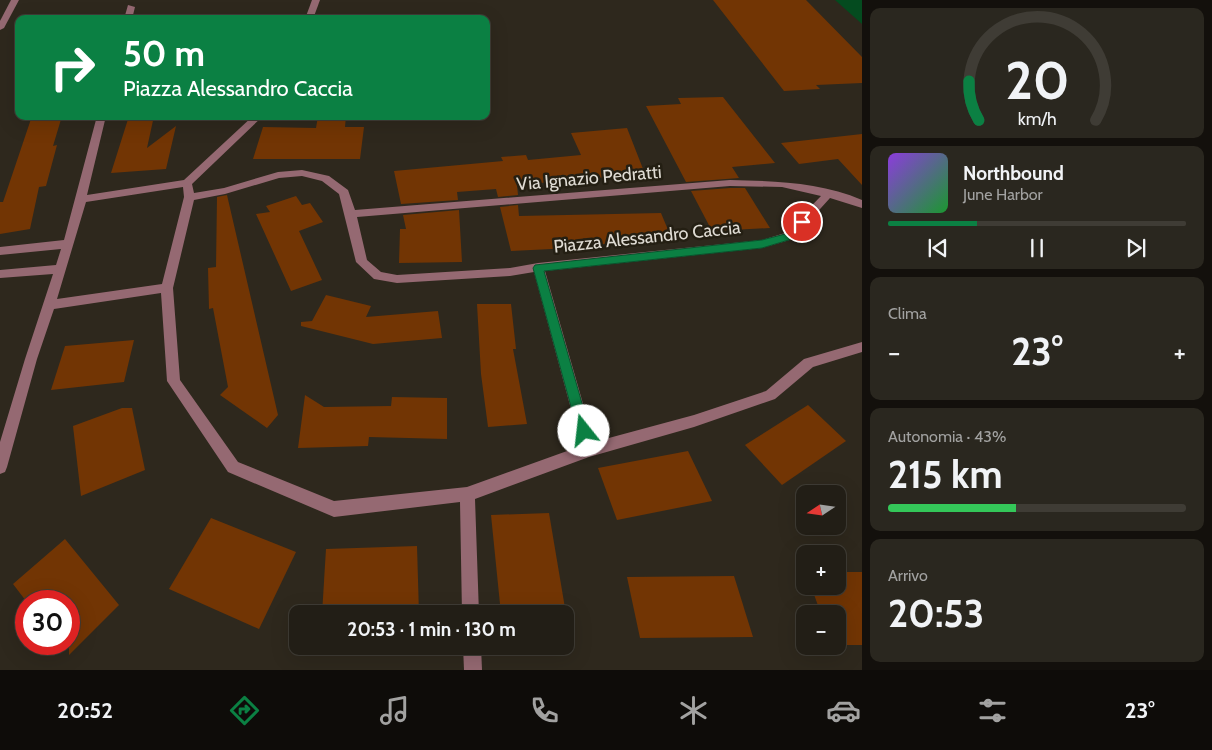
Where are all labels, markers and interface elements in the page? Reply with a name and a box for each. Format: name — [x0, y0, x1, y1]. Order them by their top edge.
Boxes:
text: 50 m — [123, 32, 205, 75]
icon: right — [40, 35, 105, 100]
text: 20 — [1005, 49, 1069, 112]
text: Piazza Alessandro Caccia — [123, 75, 353, 102]
text: km/h — [1017, 108, 1057, 129]
street label: Via Ignazio Pedratti — [515, 161, 663, 195]
text: Northbound — [963, 162, 1064, 185]
text: June Harbor — [963, 185, 1043, 204]
pin — [781, 201, 823, 243]
icon: arrive — [788, 208, 816, 236]
street label: Piazza Alessandro Caccia — [552, 216, 742, 258]
icon: previous — [924, 234, 952, 262]
icon: pause — [1023, 234, 1051, 262]
icon: next — [1122, 234, 1150, 262]
text: Clima — [888, 304, 927, 323]
text: 23° — [1011, 328, 1063, 375]
text: − — [888, 335, 900, 369]
text: + — [1174, 335, 1186, 369]
position arrow — [557, 404, 609, 456]
text: Autonomia · 43% — [888, 427, 1006, 446]
text: 215 km — [888, 451, 1003, 498]
north arrow — [796, 485, 846, 535]
map controls — [796, 485, 846, 655]
button: + — [796, 545, 846, 595]
text: Arrivo — [888, 566, 928, 585]
speed limit sign: 30 — [15, 590, 80, 655]
text: 20:53 — [888, 590, 984, 637]
button: − — [796, 605, 846, 655]
text: 20:53 · 1 min · 130 m — [347, 618, 516, 641]
icon: directions — [227, 693, 262, 728]
icon: music — [377, 693, 412, 728]
icon: phone — [527, 693, 562, 728]
icon: climate — [676, 693, 711, 728]
icon: car — [826, 693, 861, 728]
icon: filters — [975, 693, 1010, 728]
text: 20:52 — [57, 697, 113, 724]
text: 23° — [1125, 697, 1155, 724]

